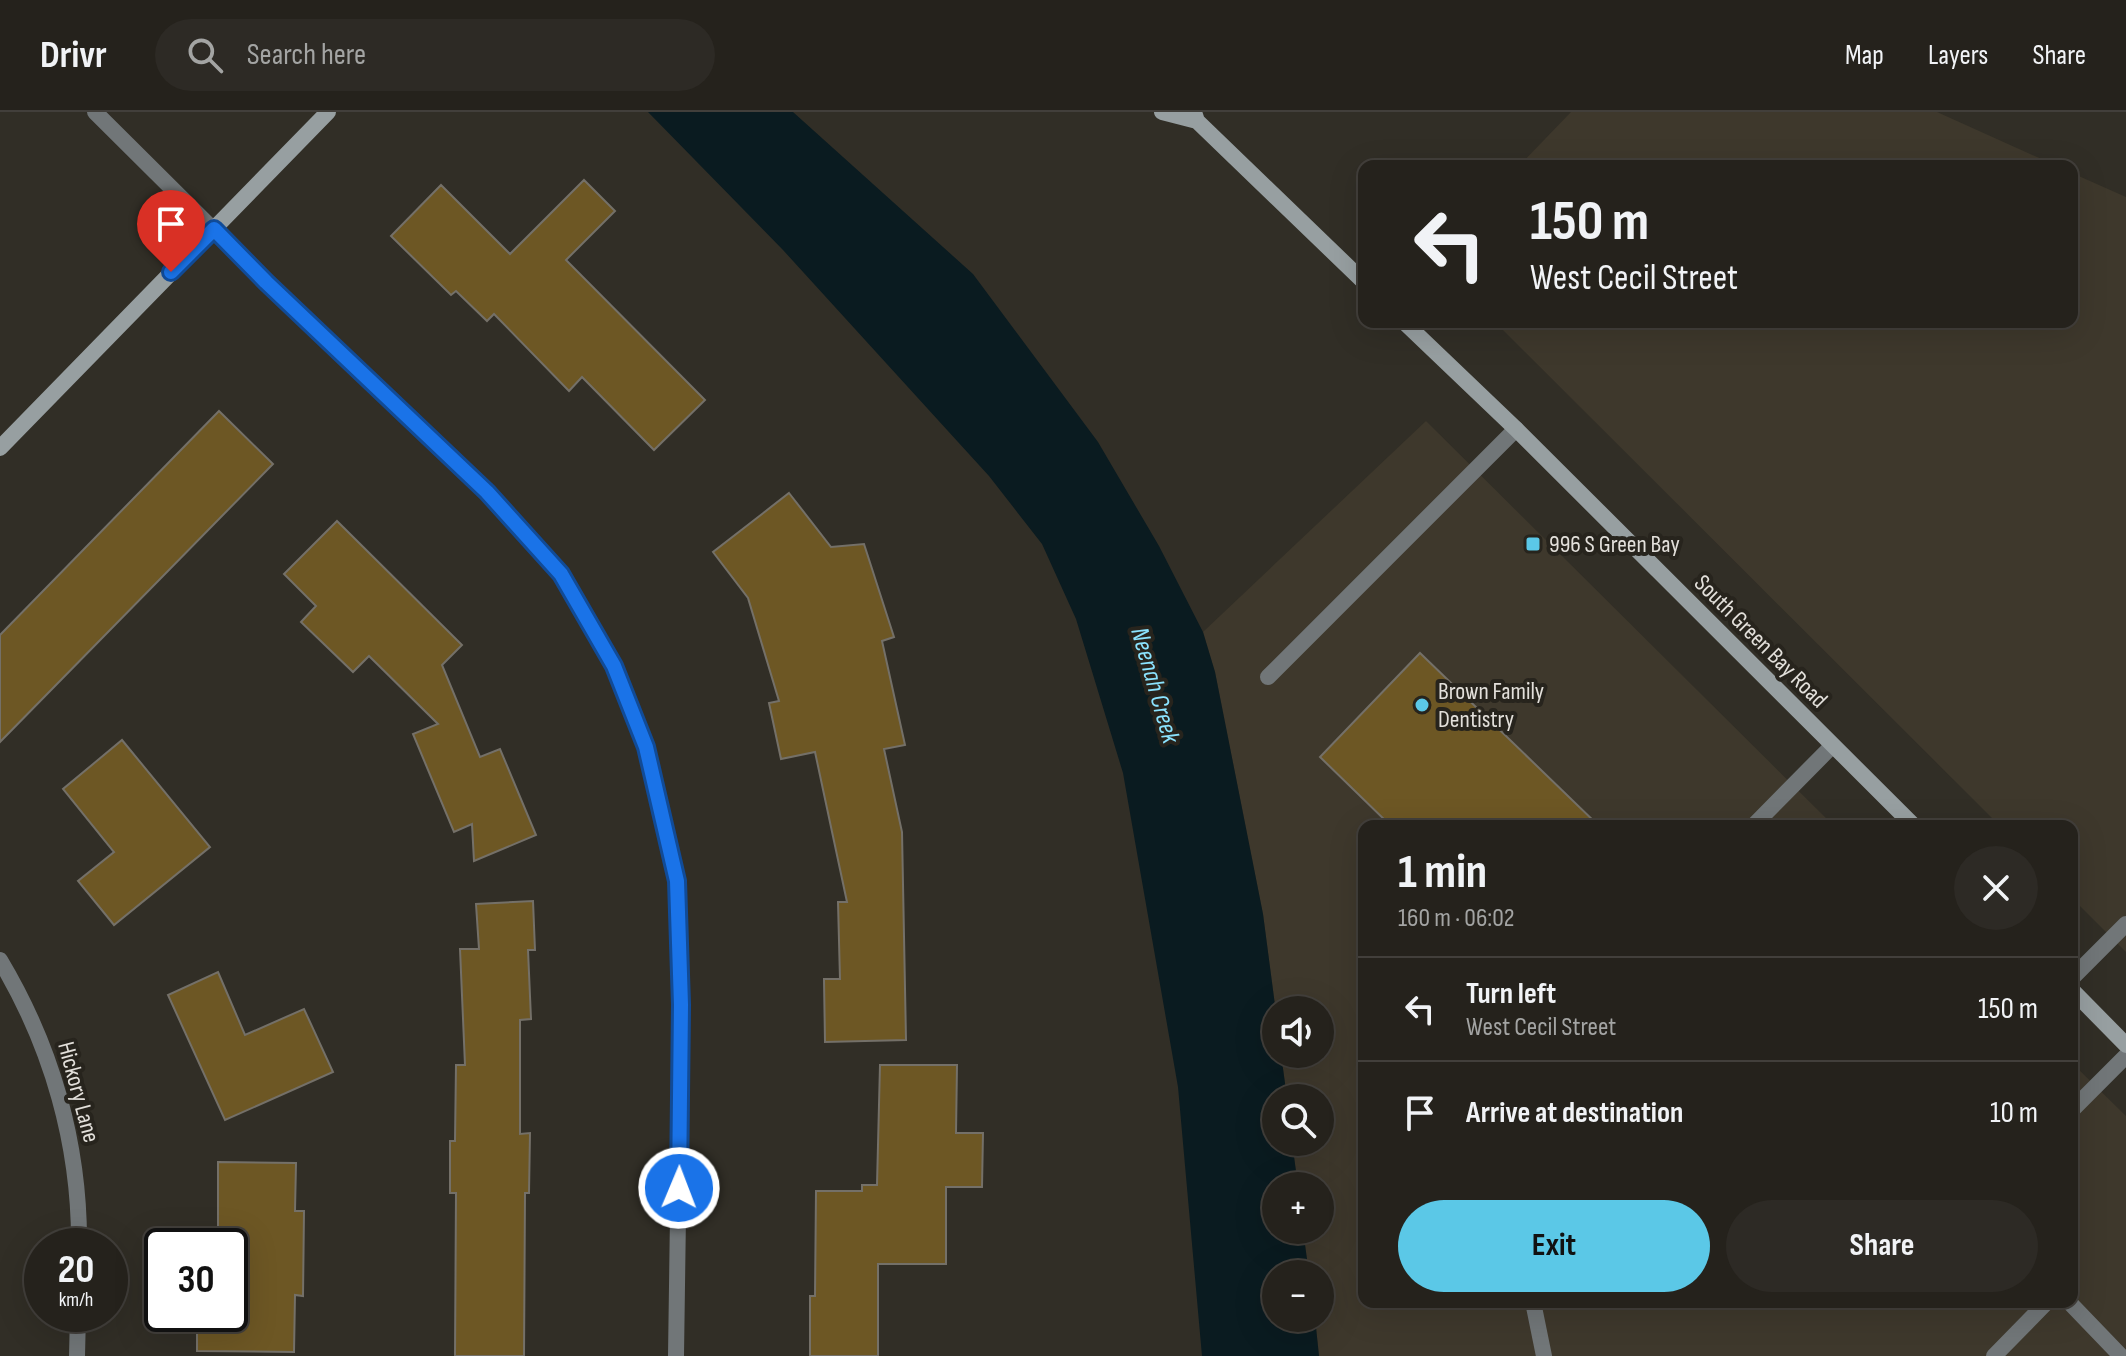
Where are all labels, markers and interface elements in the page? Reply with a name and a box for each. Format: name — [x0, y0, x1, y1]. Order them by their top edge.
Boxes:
search box — [155, 19, 715, 91]
text: Drivr — [40, 33, 107, 78]
icon: search — [183, 33, 227, 77]
text: Search here — [247, 37, 366, 73]
text: Map — [1845, 39, 1884, 72]
text: Layers — [1928, 39, 1988, 72]
text: Share — [2032, 39, 2086, 72]
text: 150 m — [1530, 189, 1649, 256]
pin — [137, 190, 205, 272]
icon: left — [1398, 192, 1502, 296]
icon: arrive — [149, 202, 193, 246]
text: West Cecil Street — [1530, 257, 1738, 300]
place label: 996 S Green Bay — [1549, 530, 1680, 559]
marker: 996 S Green Bay — [1524, 535, 1542, 553]
street label: South Green Bay Road — [1688, 569, 1833, 714]
water label: Neenah Creek — [1123, 624, 1186, 748]
place label: Brown Family Dentistry — [1438, 677, 1544, 734]
marker: Brown Family Dentistry — [1413, 696, 1431, 714]
text: 1 min — [1398, 844, 1487, 901]
button: close — [1954, 846, 2038, 930]
text: 160 m · 06:02 — [1398, 903, 1515, 934]
text: Turn left — [1466, 976, 1556, 1012]
icon: left — [1398, 987, 1442, 1031]
text: 150 m — [1978, 991, 2038, 1027]
map controls — [1262, 996, 1334, 1332]
button: sound — [1262, 996, 1334, 1068]
text: West Cecil Street — [1466, 1012, 1616, 1043]
street label: Hickory Lane — [51, 1039, 106, 1146]
button: search — [1262, 1084, 1334, 1156]
icon: arrive — [1398, 1091, 1442, 1135]
text: Arrive at destination — [1466, 1095, 1683, 1131]
text: 10 m — [1990, 1095, 2038, 1131]
position arrow — [637, 1146, 721, 1230]
button: + — [1262, 1172, 1334, 1244]
button: Exit — [1398, 1200, 1710, 1292]
button: Share — [1726, 1200, 2038, 1292]
speed limit sign: 30 — [144, 1228, 248, 1332]
text: 20 — [58, 1246, 94, 1294]
button: − — [1262, 1260, 1334, 1332]
text: km/h — [59, 1288, 93, 1312]

